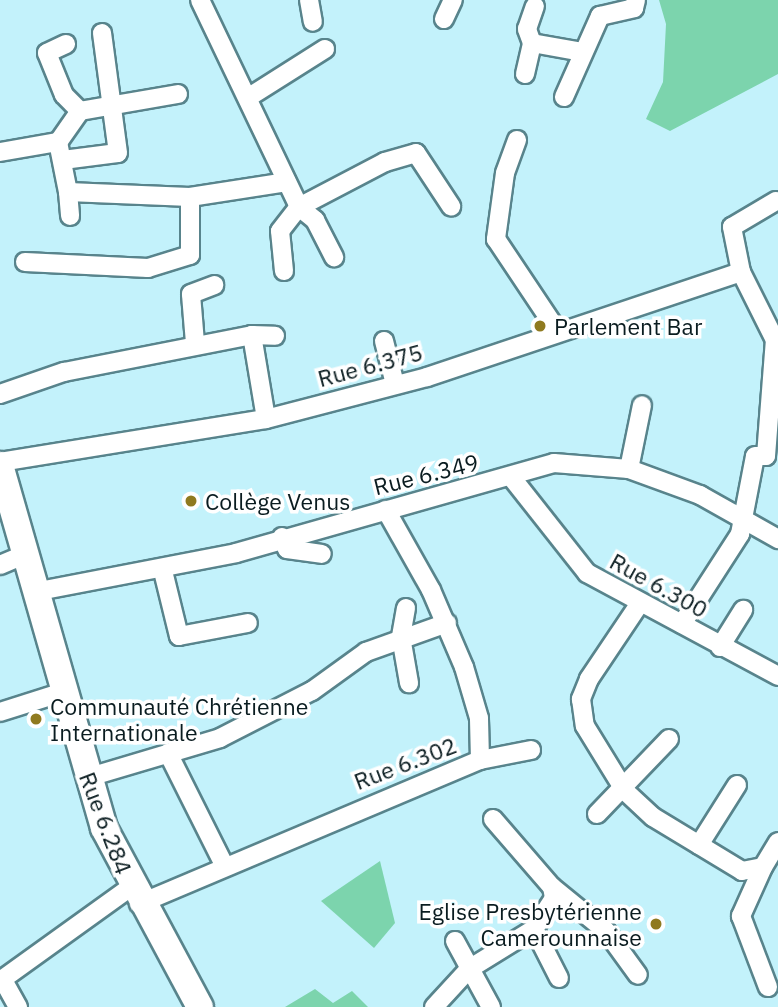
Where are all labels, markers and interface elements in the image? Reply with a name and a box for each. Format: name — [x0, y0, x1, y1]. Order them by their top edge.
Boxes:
place label: Parlement Bar — [554, 312, 702, 340]
marker: Parlement Bar — [532, 318, 548, 334]
street label: Rue 6.375 — [315, 338, 425, 392]
street label: Rue 6.349 — [371, 448, 481, 500]
place label: Collège Venus — [205, 487, 351, 515]
marker: Collège Venus — [183, 493, 199, 509]
street label: Rue 6.300 — [605, 547, 713, 623]
place label: Communauté Chrétienne Internationale — [50, 692, 308, 746]
marker: Communauté Chrétienne Internationale — [28, 711, 44, 727]
street label: Rue 6.302 — [350, 731, 460, 795]
street label: Rue 6.284 — [74, 768, 138, 878]
place label: Eglise Presbytérienne Camerounnaise — [419, 897, 642, 951]
marker: Eglise Presbytérienne Camerounnaise — [648, 916, 664, 932]

